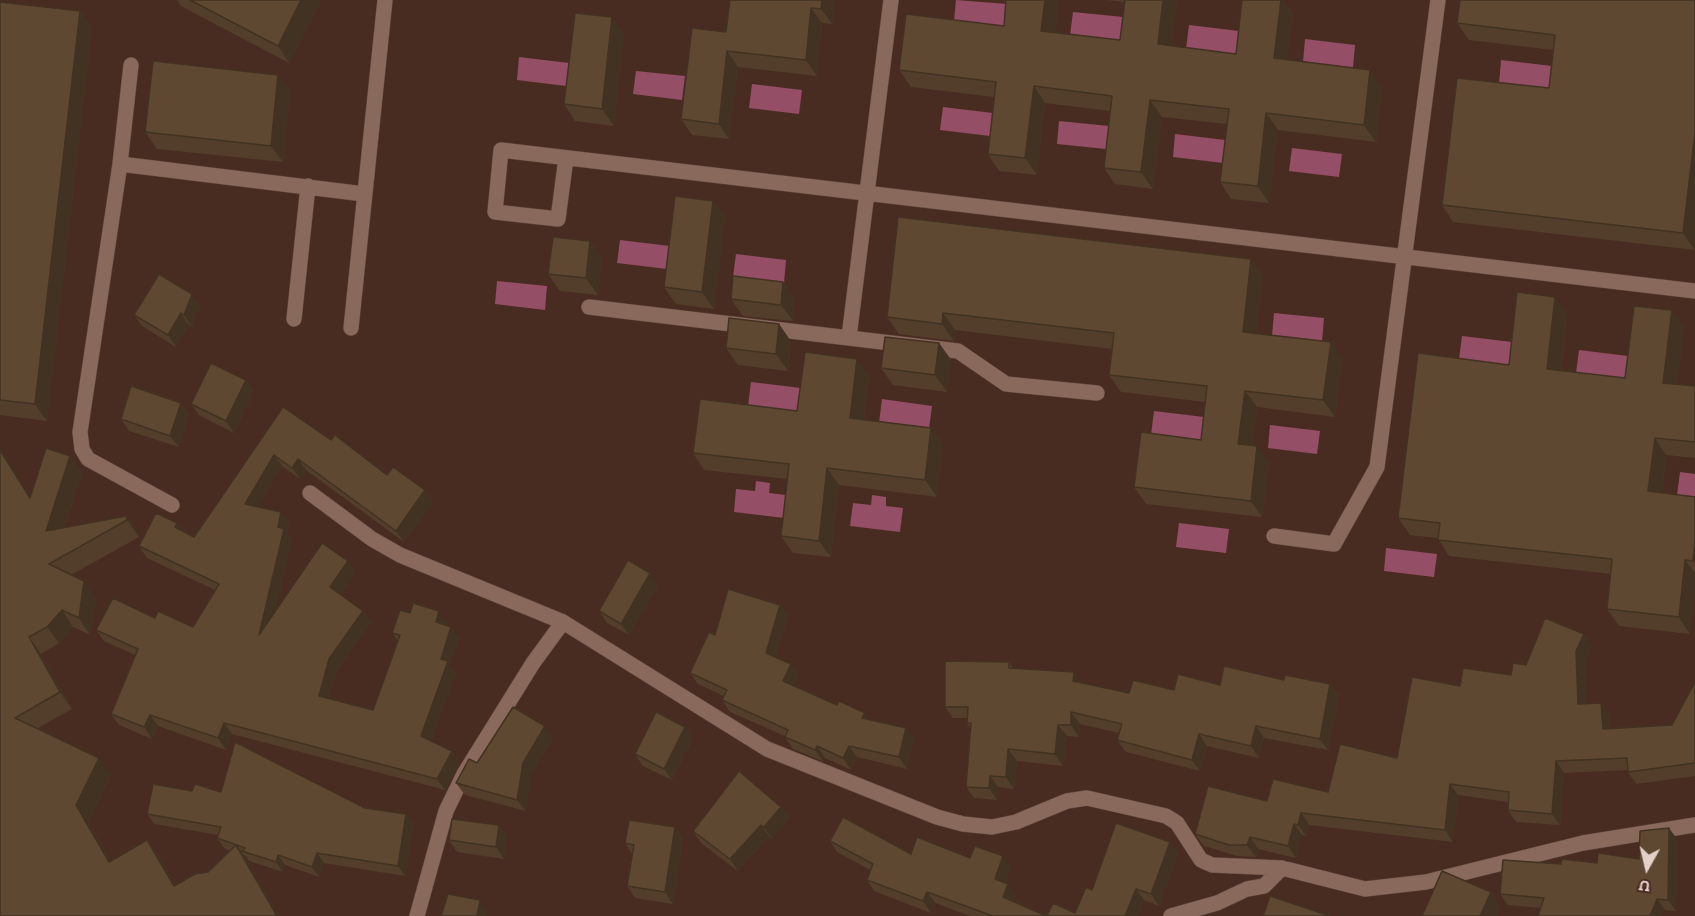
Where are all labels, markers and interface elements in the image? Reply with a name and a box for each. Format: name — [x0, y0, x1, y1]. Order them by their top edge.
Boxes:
north arrow — [1617, 838, 1677, 898]
text: U — [1637, 876, 1651, 897]

